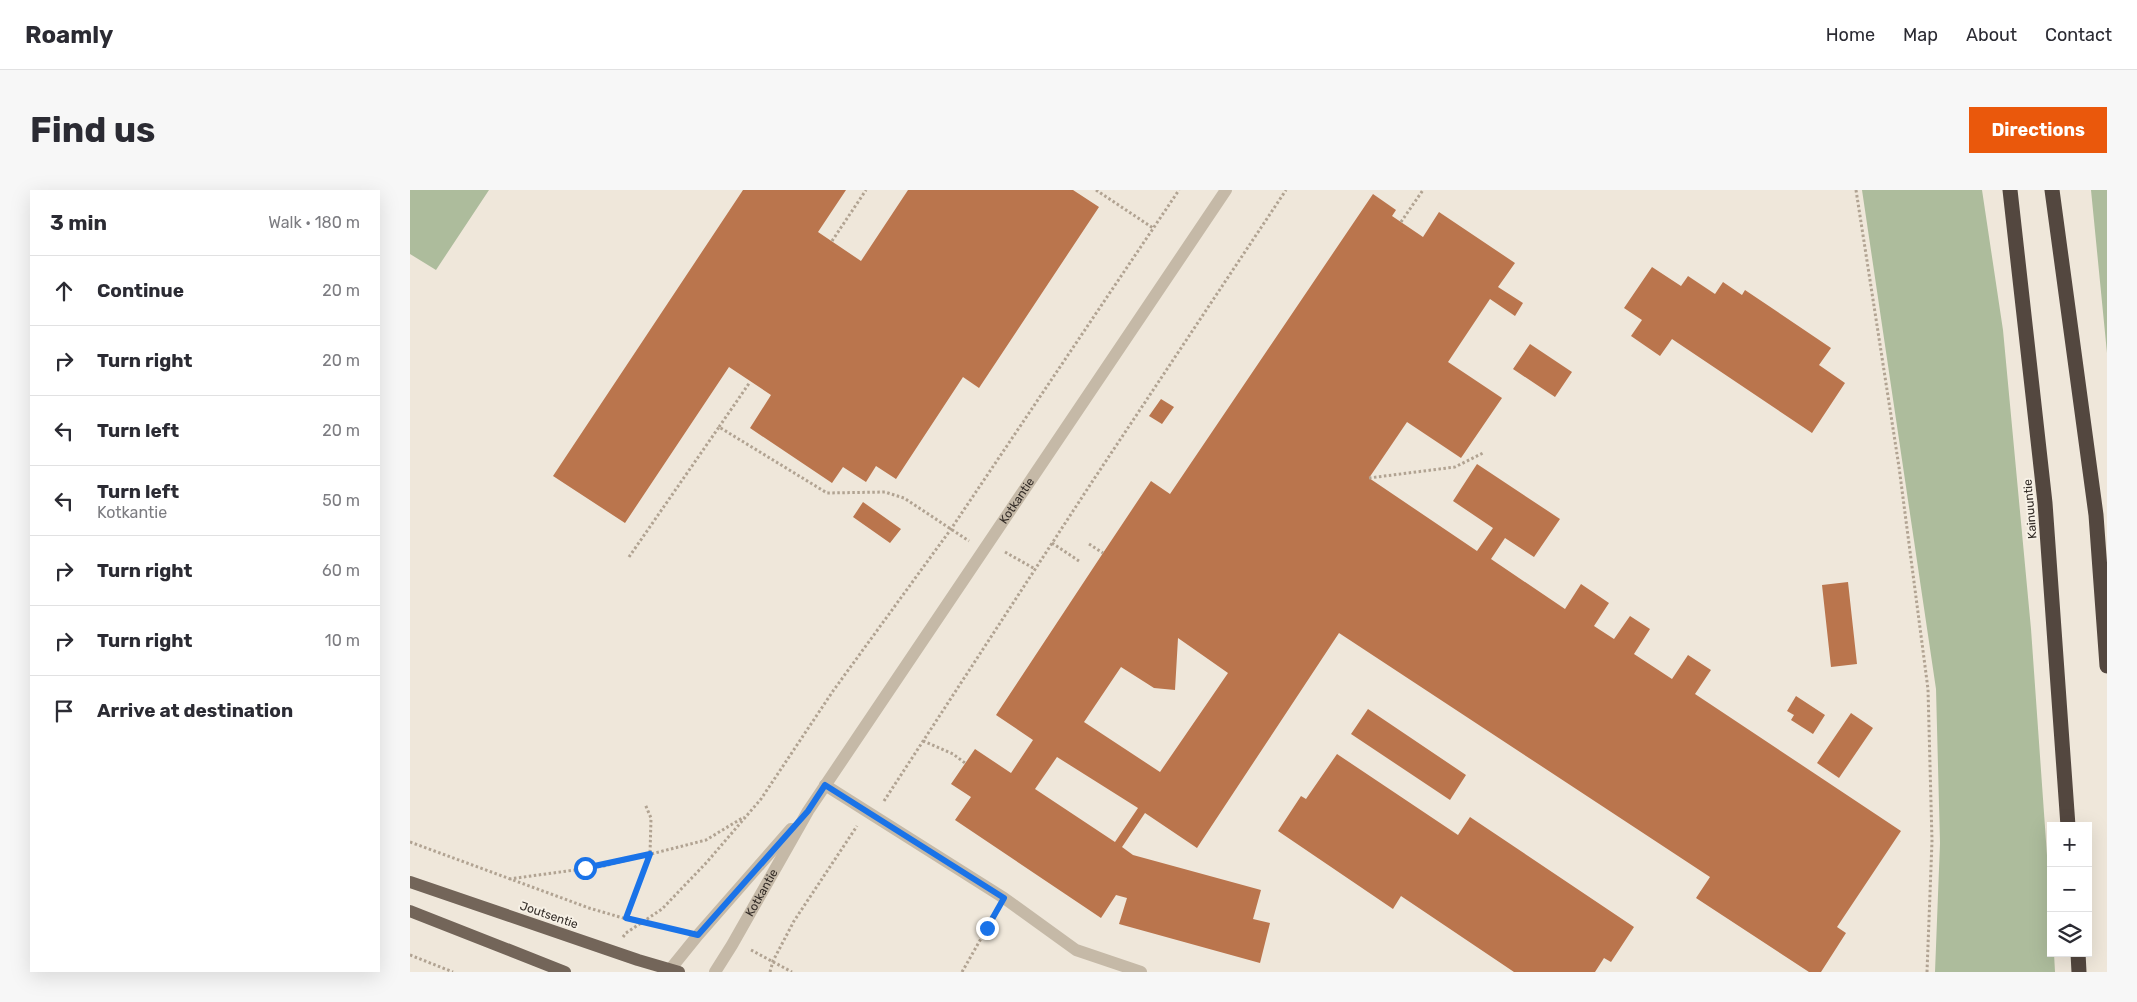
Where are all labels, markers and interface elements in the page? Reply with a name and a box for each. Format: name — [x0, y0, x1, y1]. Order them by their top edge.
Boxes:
text: Roamly — [25, 21, 113, 49]
text: Home — [1826, 24, 1875, 46]
text: Map — [1903, 24, 1938, 46]
text: About — [1966, 24, 2017, 46]
text: Contact — [2045, 24, 2112, 46]
button: Directions — [1969, 107, 2107, 153]
text: Find us — [30, 109, 155, 151]
text: 3 min — [50, 210, 107, 235]
text: Walk · 180 m — [268, 213, 360, 232]
icon: ahead — [50, 277, 78, 305]
text: Continue — [97, 279, 184, 302]
text: 20 m — [322, 281, 360, 300]
icon: right — [50, 347, 78, 375]
text: Turn right — [97, 349, 192, 372]
text: 20 m — [322, 351, 360, 370]
icon: left — [50, 417, 78, 445]
text: Turn left — [97, 419, 179, 442]
text: 20 m — [322, 421, 360, 440]
street label: Kotkantie — [996, 475, 1038, 526]
street label: Kainuuntie — [2020, 478, 2040, 539]
text: Turn left — [97, 480, 179, 503]
icon: left — [50, 487, 78, 515]
text: 50 m — [322, 491, 360, 510]
text: Kotkantie — [97, 503, 167, 522]
icon: right — [50, 557, 78, 585]
text: Turn right — [97, 559, 192, 582]
text: 60 m — [322, 561, 360, 580]
icon: right — [50, 627, 78, 655]
text: Turn right — [97, 629, 192, 652]
text: 10 m — [325, 631, 360, 650]
icon: arrive — [50, 697, 78, 725]
text: Arrive at destination — [97, 699, 293, 722]
map controls — [2047, 822, 2092, 957]
button: + — [2047, 822, 2092, 867]
route start — [574, 857, 597, 880]
street label: Kotkantie — [743, 866, 781, 919]
button: − — [2047, 867, 2092, 912]
street label: Joutsentie — [518, 898, 580, 932]
button: layers — [2047, 912, 2092, 957]
route end — [976, 917, 999, 940]

